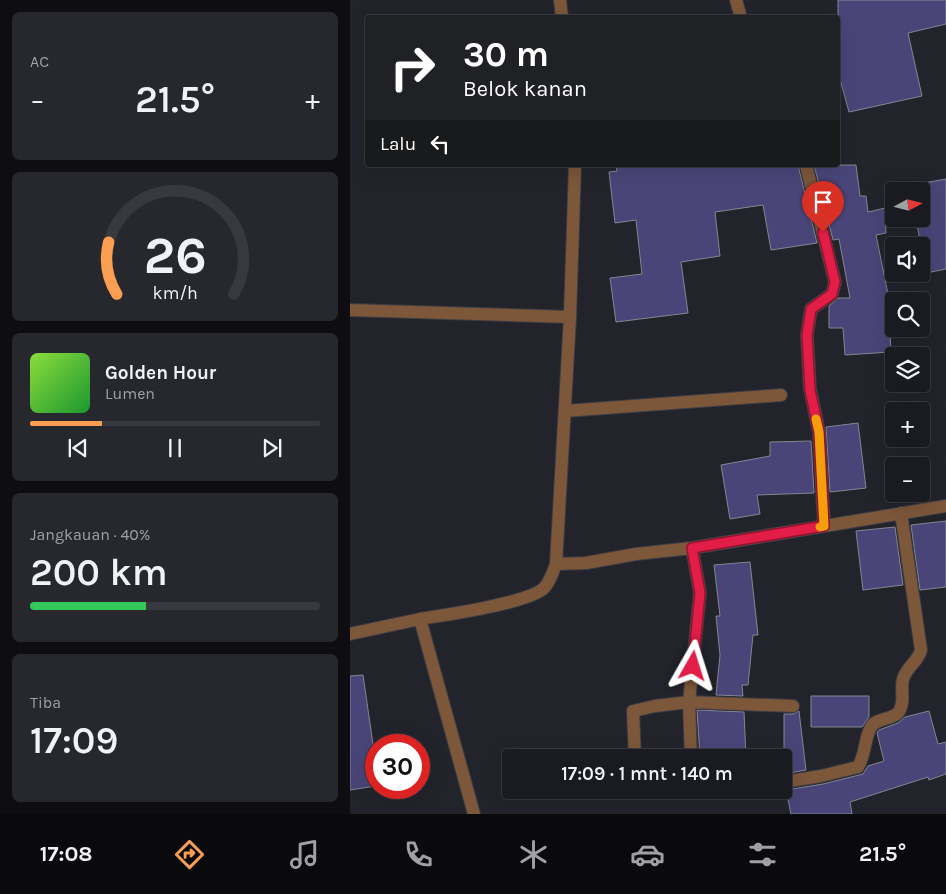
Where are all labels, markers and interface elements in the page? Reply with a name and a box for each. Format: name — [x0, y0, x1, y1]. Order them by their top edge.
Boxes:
text: 30 m — [463, 34, 549, 75]
icon: right — [380, 35, 445, 100]
text: AC — [30, 52, 49, 71]
text: Belok kanan — [463, 76, 587, 102]
text: 21.5° — [135, 77, 215, 122]
text: − — [30, 83, 45, 116]
text: + — [305, 83, 320, 116]
icon: left — [426, 130, 454, 158]
text: Lalu — [380, 133, 416, 155]
pin — [802, 181, 844, 232]
north arrow — [885, 182, 930, 228]
map controls — [885, 182, 930, 502]
icon: arrive — [809, 188, 837, 216]
text: 26 — [143, 225, 207, 286]
button: sound — [885, 237, 930, 282]
text: km/h — [152, 283, 198, 304]
button: search — [885, 292, 930, 337]
button: layers — [885, 347, 930, 392]
text: Golden Hour — [105, 362, 216, 384]
text: Lumen — [105, 384, 155, 403]
button: + — [885, 402, 930, 447]
icon: previous — [64, 434, 92, 462]
icon: pause — [161, 434, 189, 462]
icon: next — [258, 434, 286, 462]
button: − — [885, 457, 930, 502]
text: Jangkauan · 40% — [30, 525, 150, 544]
text: 200 km — [30, 550, 168, 595]
position arrow — [666, 639, 718, 691]
text: Tiba — [30, 693, 61, 712]
text: 17:09 — [30, 718, 118, 763]
speed limit sign: 30 — [365, 734, 430, 799]
text: 17:09 · 1 mnt · 140 m — [561, 763, 733, 785]
icon: directions — [172, 837, 207, 872]
icon: music — [287, 837, 322, 872]
icon: phone — [401, 837, 436, 872]
icon: climate — [516, 837, 551, 872]
icon: car — [630, 837, 665, 872]
icon: filters — [745, 837, 780, 872]
text: 17:08 — [40, 841, 93, 867]
text: 21.5° — [859, 841, 906, 867]

